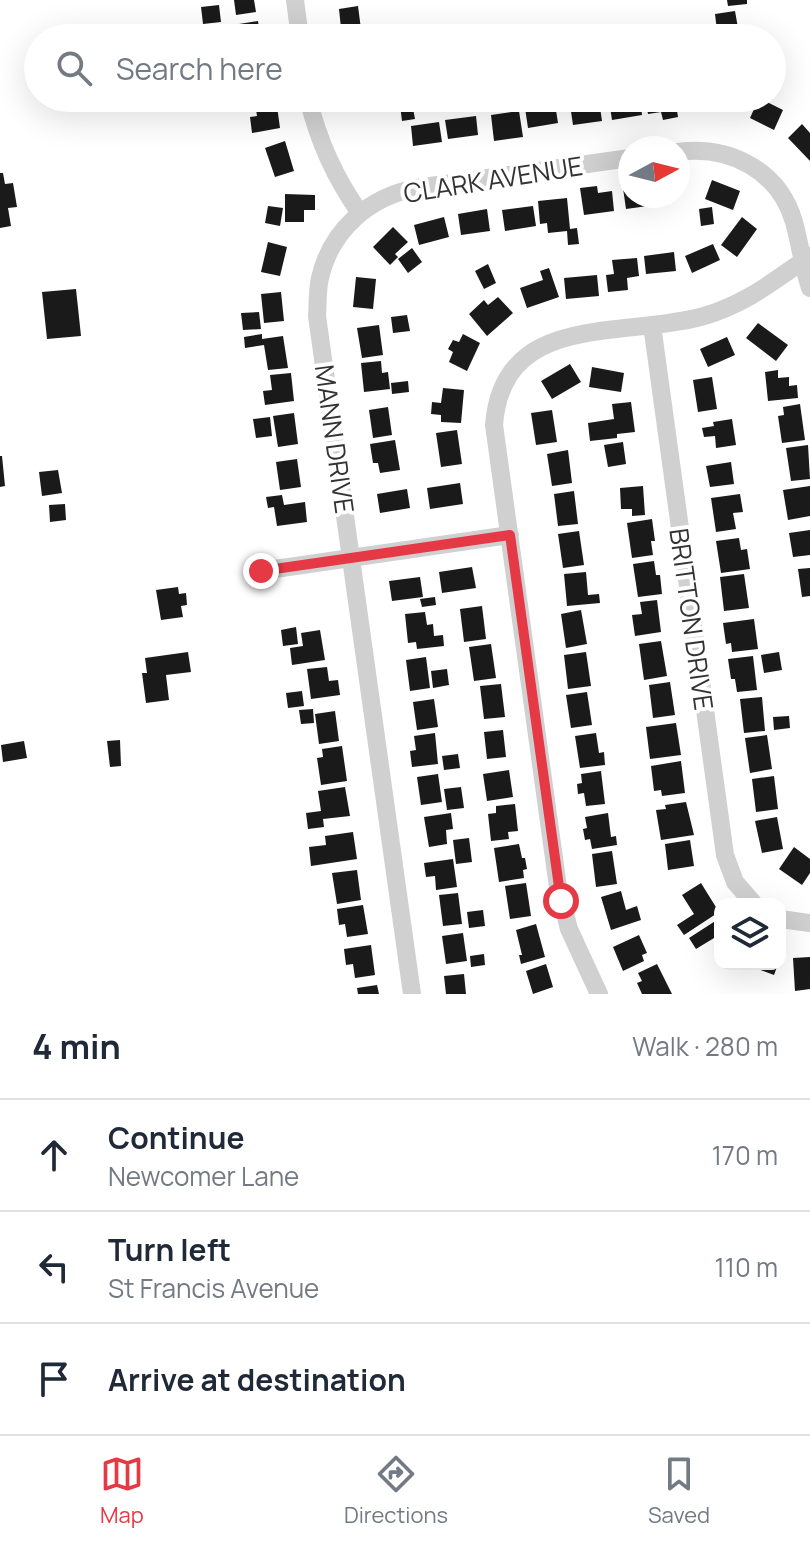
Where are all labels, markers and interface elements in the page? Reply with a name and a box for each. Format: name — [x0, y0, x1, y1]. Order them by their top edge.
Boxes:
search box — [24, 24, 786, 112]
icon: search — [52, 46, 96, 90]
text: Search here — [116, 48, 283, 89]
north arrow — [618, 136, 690, 208]
street label: CLARK AVENUE — [401, 147, 585, 211]
street label: MANN DRIVE — [307, 362, 363, 516]
street label: BRITTON DRIVE — [661, 526, 723, 712]
route end — [243, 553, 279, 589]
route start — [543, 883, 579, 919]
map controls — [714, 898, 786, 970]
button: layers — [714, 898, 786, 970]
text: 4 min — [32, 1023, 121, 1069]
text: Walk · 280 m — [632, 1028, 778, 1064]
text: Continue — [108, 1117, 244, 1158]
icon: ahead — [32, 1133, 76, 1177]
text: 170 m — [712, 1137, 778, 1173]
text: Newcomer Lane — [108, 1158, 299, 1194]
text: Turn left — [108, 1229, 231, 1270]
icon: left — [32, 1245, 76, 1289]
text: 110 m — [715, 1249, 778, 1285]
text: St Francis Avenue — [108, 1270, 319, 1306]
icon: arrive — [32, 1357, 76, 1401]
text: Arrive at destination — [108, 1359, 406, 1400]
tab: Map — [100, 1452, 144, 1530]
tab: Directions — [344, 1452, 448, 1530]
tab: Saved — [648, 1452, 710, 1530]

